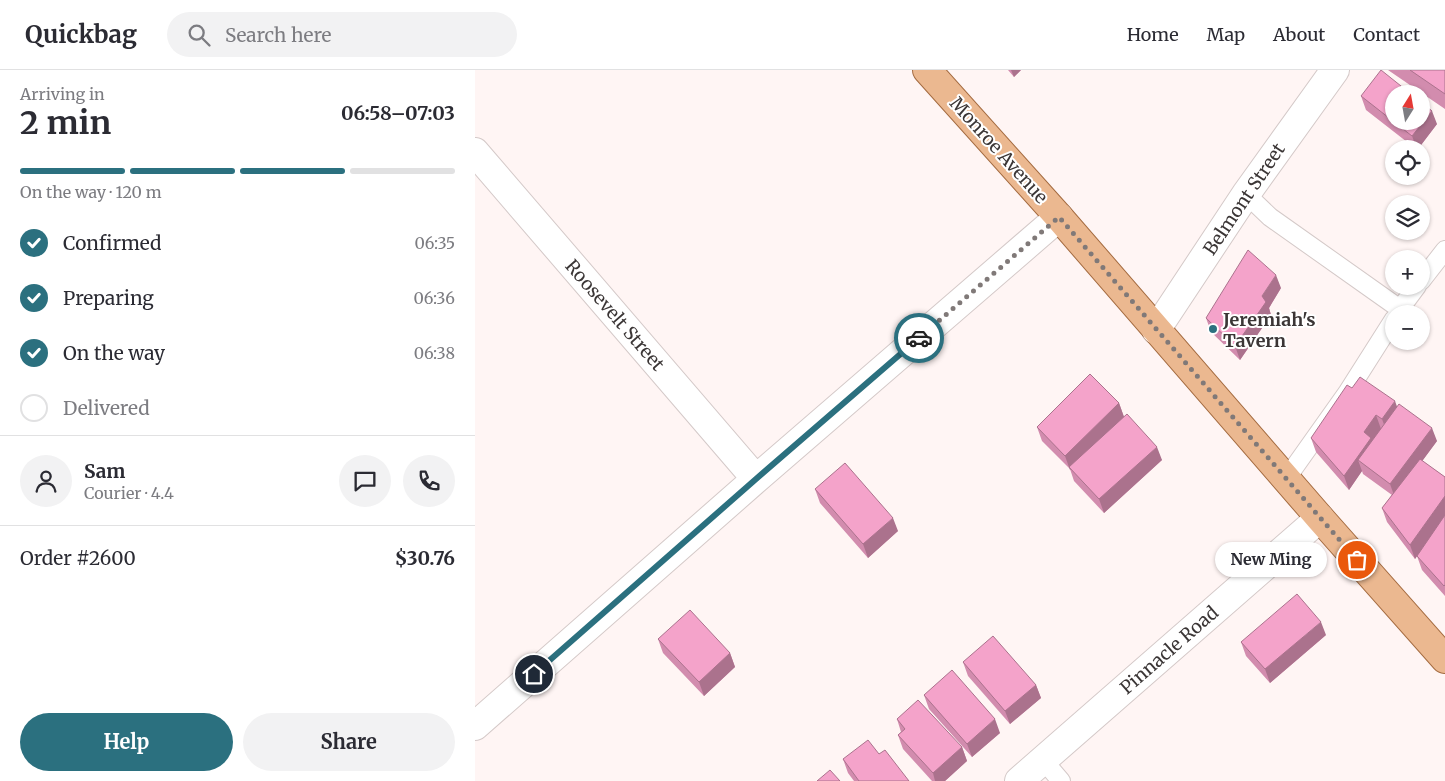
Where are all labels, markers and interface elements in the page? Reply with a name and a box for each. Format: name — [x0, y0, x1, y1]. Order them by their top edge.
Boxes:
search box — [167, 12, 517, 57]
text: Quickbag — [25, 19, 137, 50]
icon: search — [185, 21, 213, 49]
text: Search here — [225, 23, 331, 47]
text: Home — [1127, 23, 1179, 46]
text: Map — [1207, 23, 1245, 46]
text: About — [1273, 23, 1325, 46]
text: Contact — [1353, 23, 1420, 46]
text: Arriving in — [20, 84, 105, 104]
north arrow — [1385, 85, 1430, 130]
map controls — [1385, 85, 1430, 350]
street label: Monroe Avenue — [945, 92, 1053, 208]
text: 06:58–07:03 — [341, 101, 455, 125]
text: 2 min — [20, 103, 111, 143]
street label: Belmont Street — [1198, 139, 1290, 259]
button: locate — [1385, 140, 1430, 185]
text: On the way · 120 m — [20, 182, 162, 202]
button: layers — [1385, 195, 1430, 240]
icon: check — [20, 229, 48, 257]
text: Confirmed — [63, 231, 161, 255]
text: 06:35 — [415, 233, 455, 253]
button: + — [1385, 250, 1430, 295]
street label: Roosevelt Street — [560, 255, 670, 375]
icon: check — [20, 284, 48, 312]
text: Preparing — [63, 286, 154, 310]
text: 06:36 — [414, 288, 455, 308]
button: − — [1385, 305, 1430, 350]
place label: Jeremiah's Tavern — [1222, 308, 1316, 352]
courier — [894, 313, 944, 363]
marker: Jeremiah's Tavern — [1207, 323, 1219, 335]
icon: car — [905, 324, 933, 352]
icon: check — [20, 339, 48, 367]
text: On the way — [63, 341, 165, 365]
text: 06:38 — [414, 343, 455, 363]
text: Delivered — [63, 396, 150, 420]
button: person — [20, 455, 72, 507]
button: chat — [339, 455, 391, 507]
button: phone — [403, 455, 455, 507]
text: Sam — [84, 459, 125, 483]
text: Courier · 4.4 — [84, 483, 174, 503]
pin — [1336, 539, 1378, 581]
callout: New Ming — [1215, 542, 1327, 578]
text: Order #2600 — [20, 546, 136, 570]
text: $30.76 — [395, 546, 455, 570]
icon: bag — [1343, 546, 1371, 574]
text: New Ming — [1230, 549, 1312, 569]
street label: Pinnacle Road — [1115, 601, 1223, 699]
pin — [513, 653, 555, 695]
icon: home — [520, 660, 548, 688]
button: Help — [20, 713, 233, 771]
button: Share — [243, 713, 455, 771]

